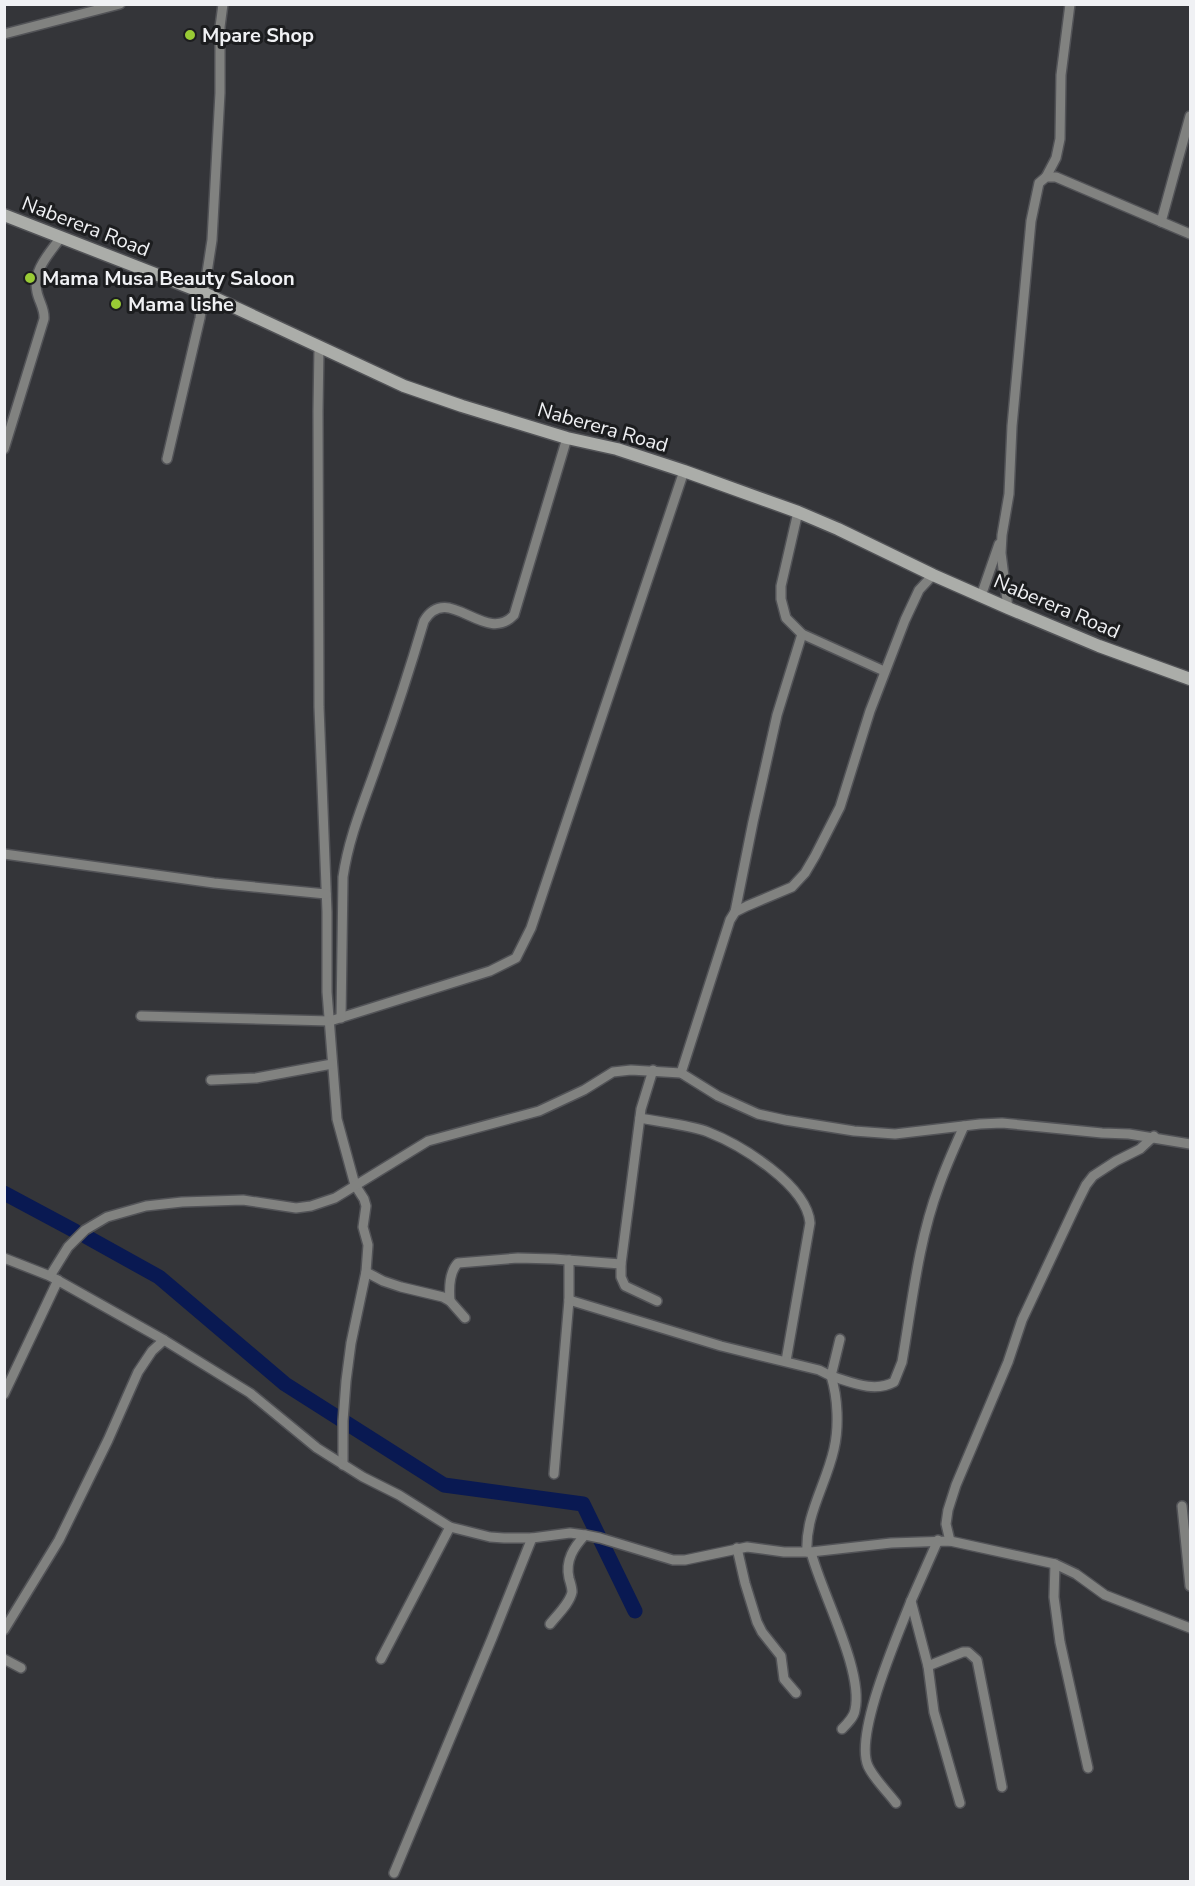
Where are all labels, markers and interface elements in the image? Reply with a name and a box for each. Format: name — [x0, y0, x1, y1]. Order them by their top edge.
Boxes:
place label: Mpare Shop — [202, 22, 314, 49]
marker: Mpare Shop — [183, 28, 197, 42]
street label: Naberera Road — [18, 190, 154, 263]
place label: Mama Musa Beauty Saloon — [42, 265, 295, 292]
marker: Mama Musa Beauty Saloon — [23, 271, 37, 285]
place label: Mama lishe — [128, 291, 234, 318]
marker: Mama lishe — [109, 297, 123, 311]
street label: Naberera Road — [534, 396, 671, 459]
street label: Naberera Road — [990, 568, 1124, 645]

